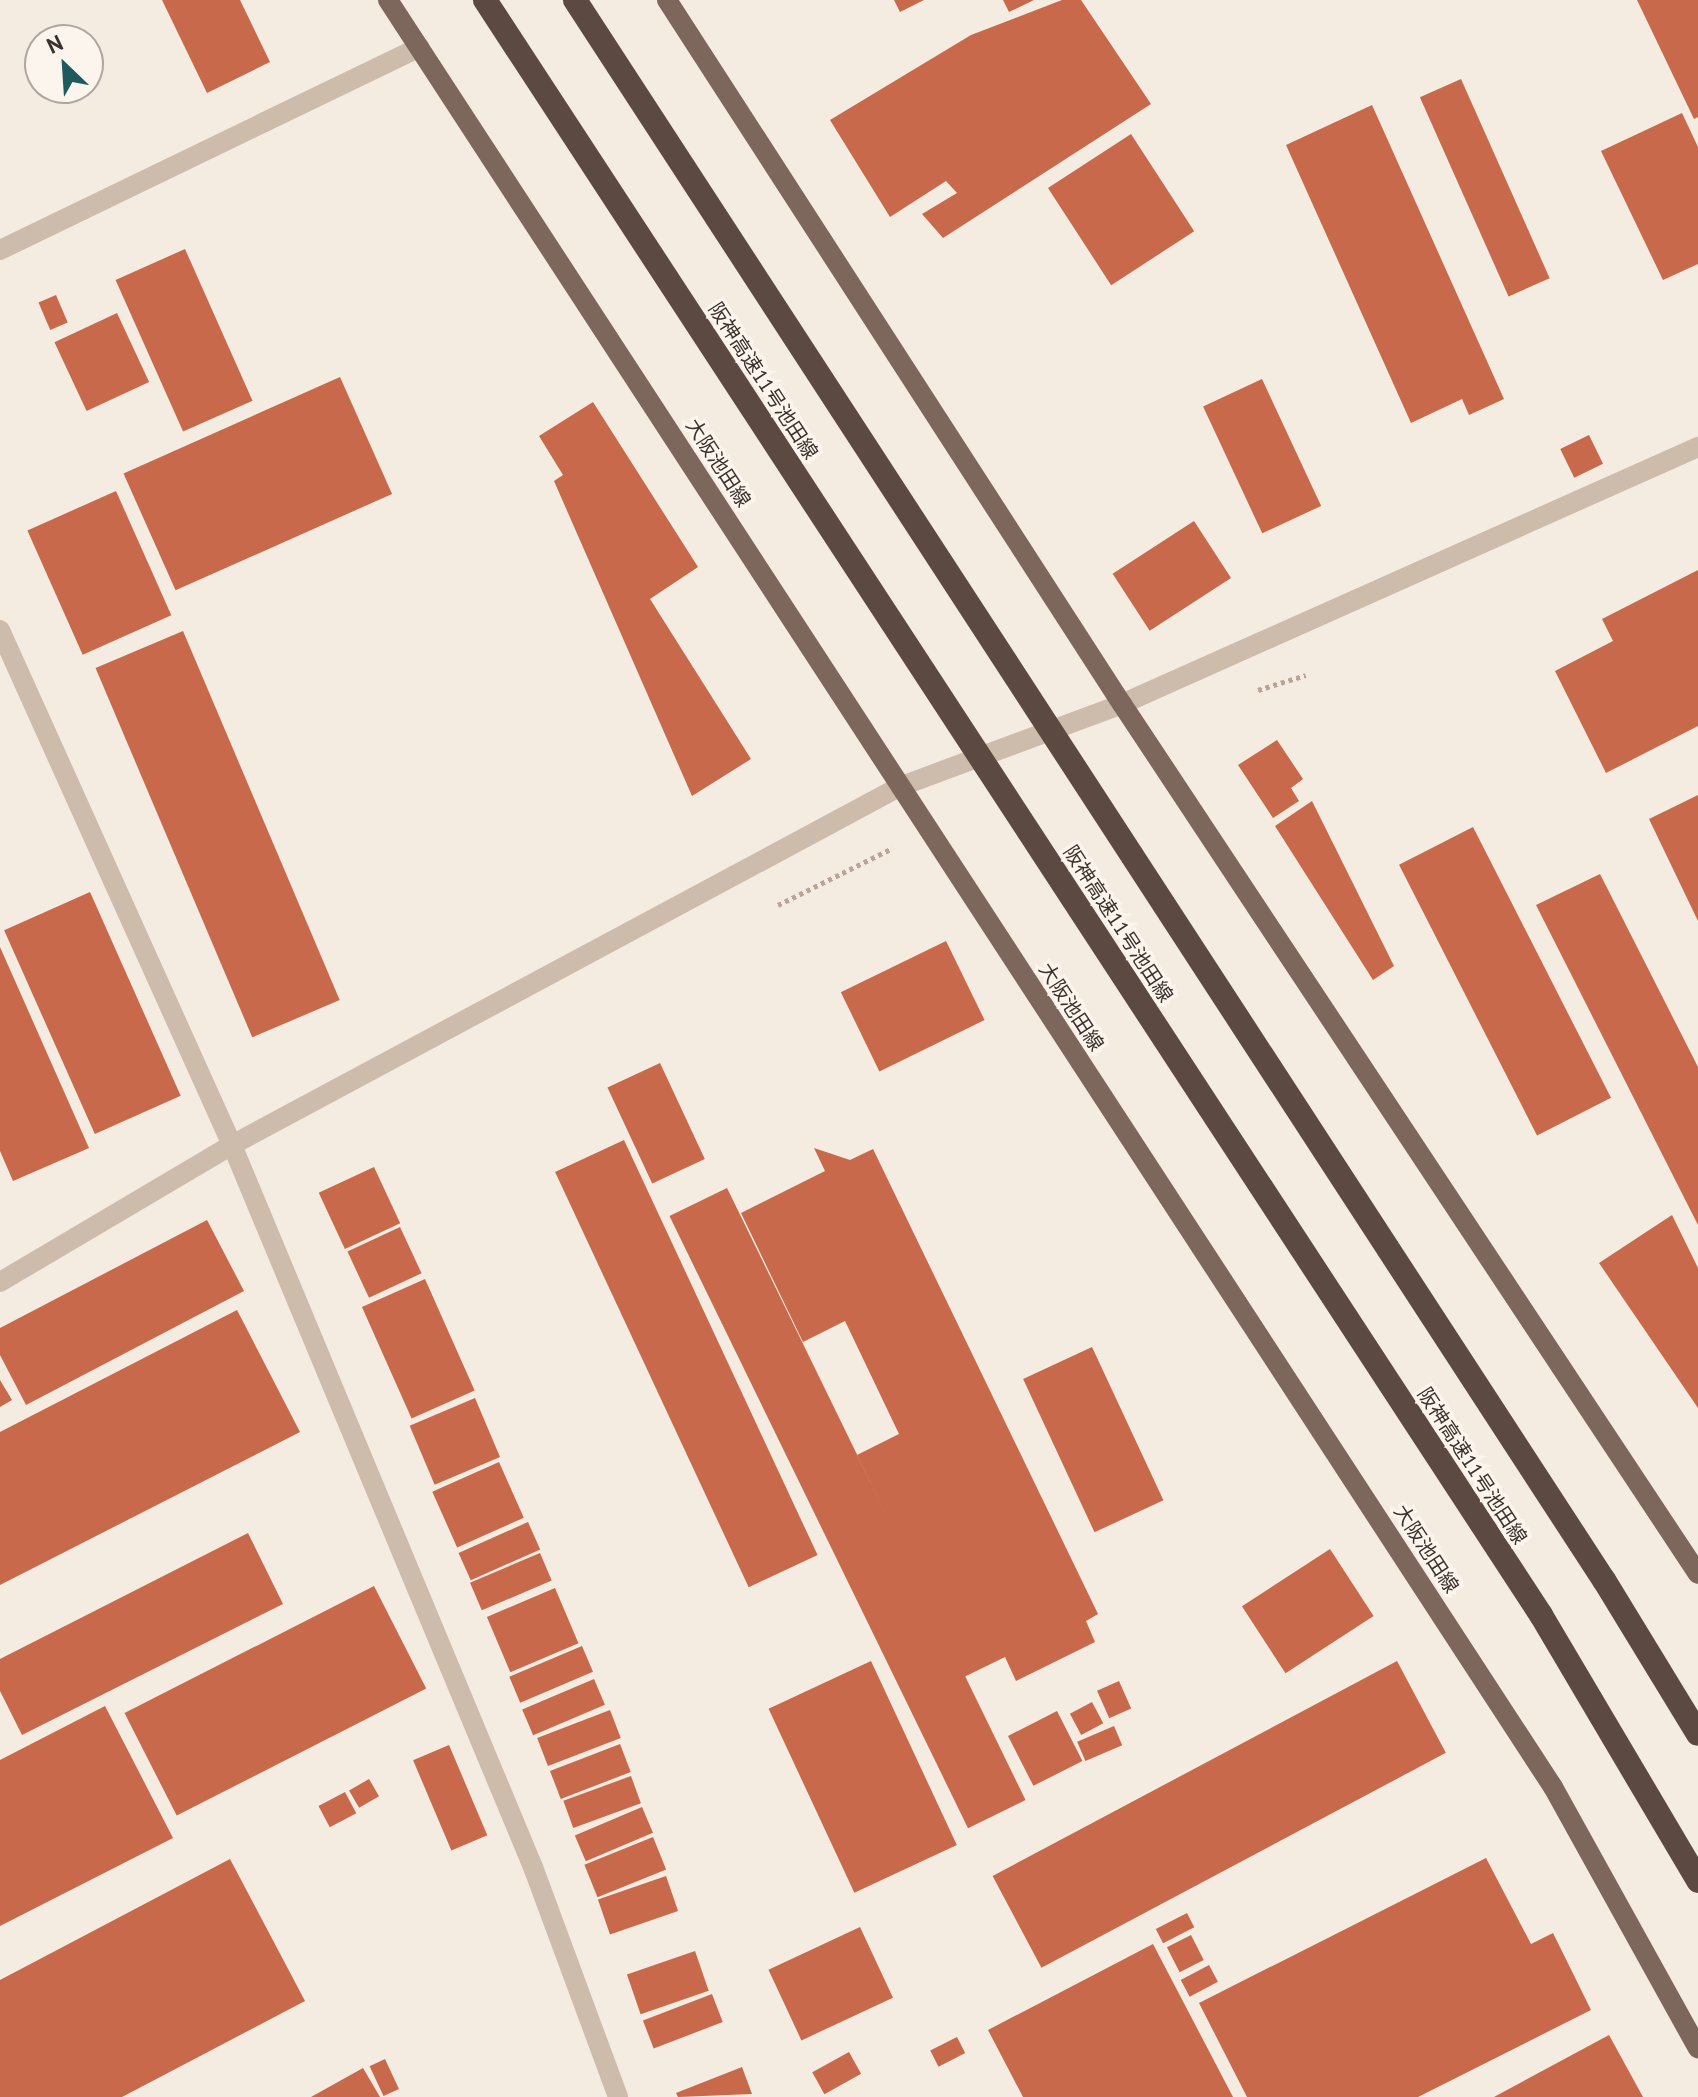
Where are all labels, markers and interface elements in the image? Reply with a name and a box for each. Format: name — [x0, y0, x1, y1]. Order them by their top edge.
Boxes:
north arrow — [24, 24, 104, 104]
text: N — [42, 28, 67, 60]
street label: 阪神高速11号池田線 — [703, 298, 823, 464]
street label: 大阪池田線 — [681, 415, 755, 511]
street label: 阪神高速11号池田線 — [1058, 841, 1178, 1007]
street label: 大阪池田線 — [1034, 959, 1108, 1055]
street label: 阪神高速11号池田線 — [1412, 1383, 1532, 1549]
street label: 大阪池田線 — [1389, 1501, 1463, 1597]

